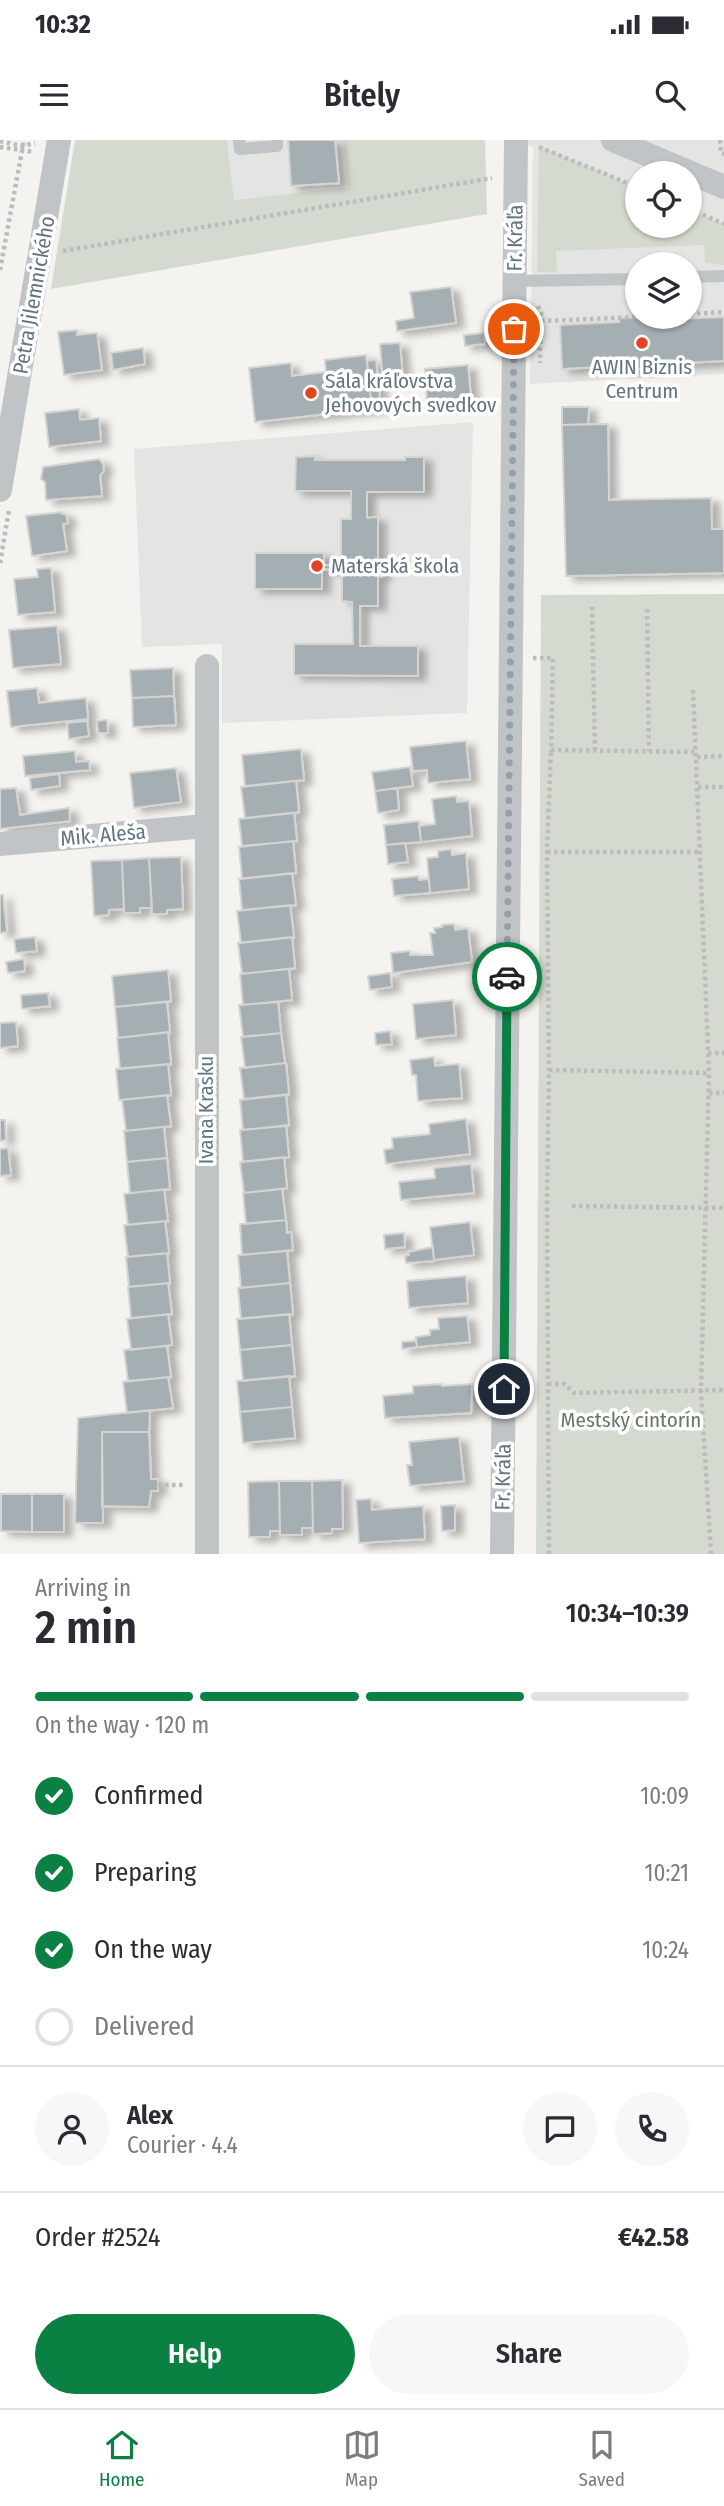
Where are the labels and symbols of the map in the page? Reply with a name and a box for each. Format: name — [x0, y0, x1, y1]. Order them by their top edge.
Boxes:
street label: Fr. Kráľa — [501, 204, 529, 272]
street label: Petra Jilemnického — [7, 214, 61, 376]
pin — [484, 299, 544, 359]
marker: AWIN Biznis Centrum — [634, 335, 650, 351]
place label: AWIN Biznis Centrum — [592, 354, 692, 404]
place label: Sála kráľovstva Jehovových svedkov — [325, 368, 497, 418]
marker: Sála kráľovstva Jehovových svedkov — [303, 385, 319, 401]
place label: Materská škola — [331, 553, 459, 579]
marker: Materská škola — [309, 558, 325, 574]
street label: Mik. Aleša — [59, 818, 147, 852]
courier — [472, 942, 542, 1012]
street label: Ivana Krasku — [193, 1056, 219, 1164]
pin — [474, 1359, 534, 1419]
park label: Mestský cintorín — [561, 1407, 701, 1433]
street label: Fr. Kráľa — [489, 1443, 517, 1511]

